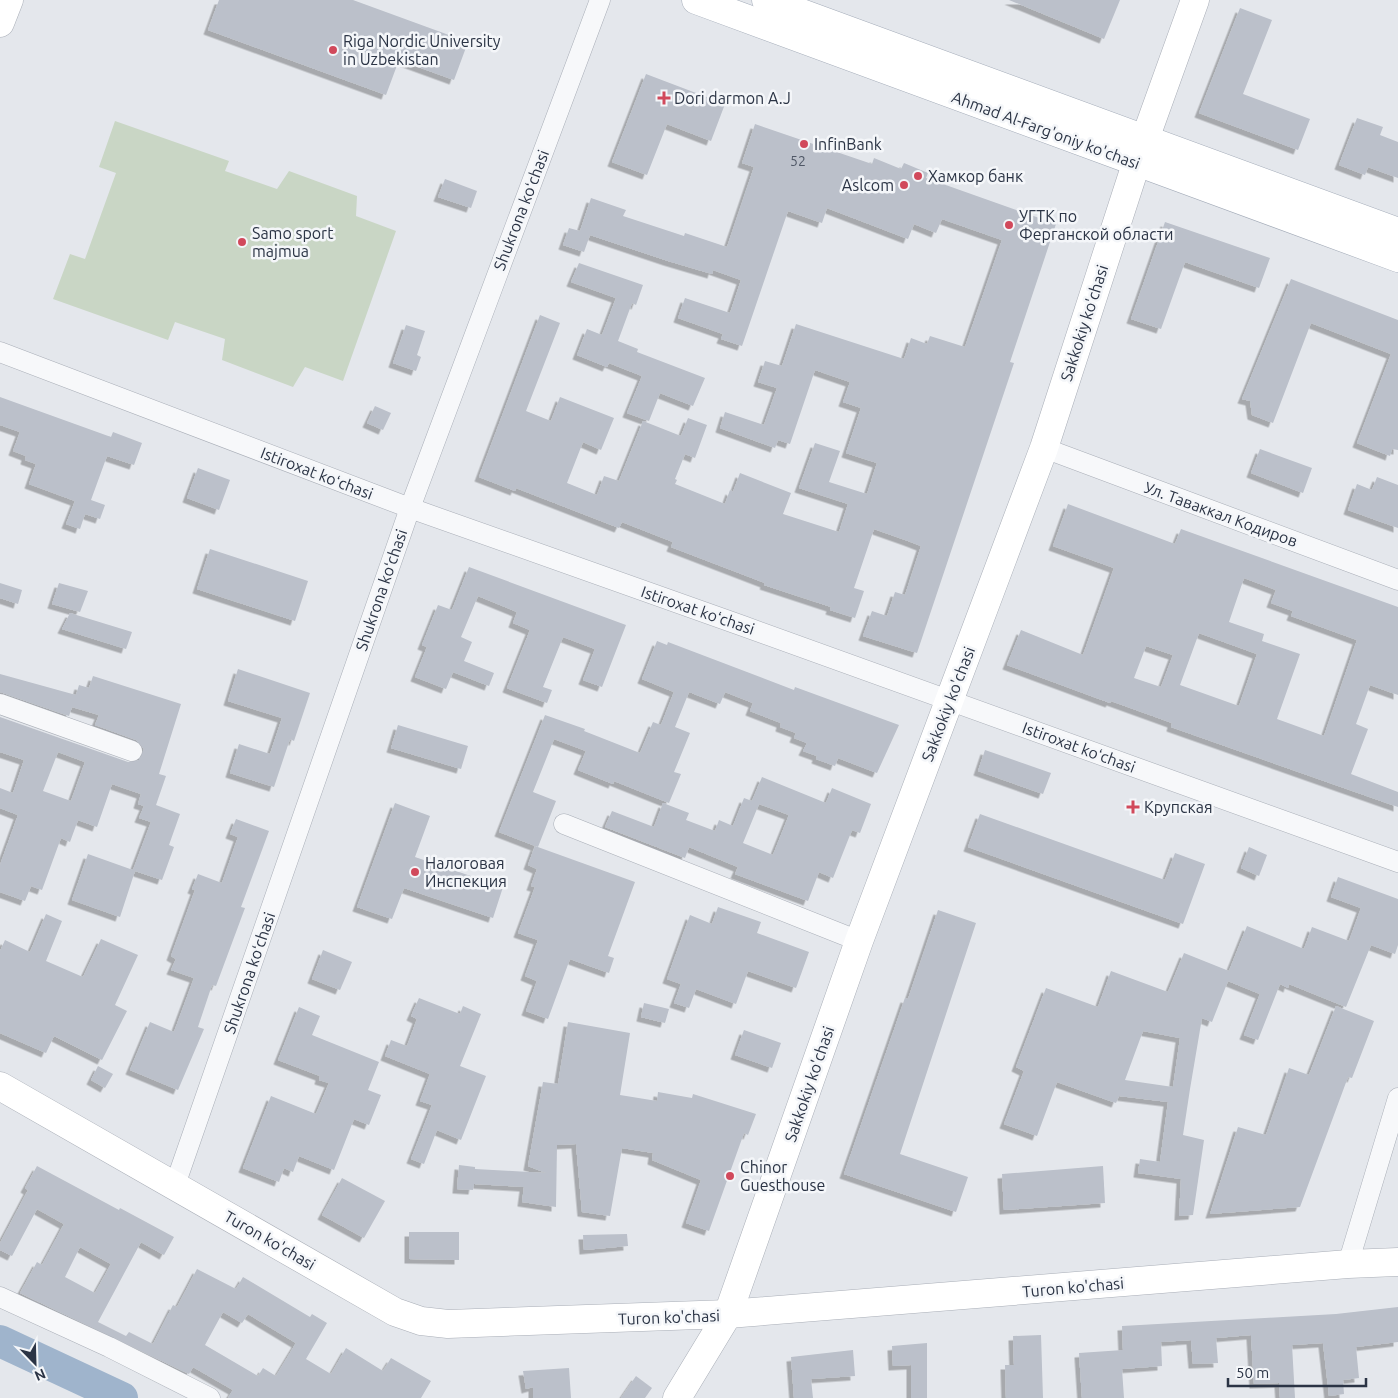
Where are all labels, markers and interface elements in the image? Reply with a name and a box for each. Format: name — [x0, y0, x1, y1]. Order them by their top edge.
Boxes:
place label: Riga Nordic University in Uzbekistan — [343, 32, 501, 68]
marker: Riga Nordic University in Uzbekistan — [327, 44, 339, 56]
street label: Ahmad Al-Farg'oniy ko'chasi — [949, 88, 1143, 172]
place label: Dori darmon A.J — [674, 89, 791, 107]
marker: Dori darmon A.J — [658, 92, 670, 104]
place label: InfinBank — [814, 135, 882, 153]
marker: InfinBank — [798, 138, 810, 150]
street label: Shukrona koʻchasi — [490, 147, 552, 273]
house number: 52 — [790, 153, 806, 169]
place label: Хамкор банк — [928, 167, 1023, 185]
marker: Хамкор банк — [912, 170, 924, 182]
place label: Aslcom — [842, 176, 894, 194]
marker: Aslcom — [898, 179, 910, 191]
place label: УГТК по Ферганской области — [1019, 207, 1173, 243]
marker: УГТК по Ферганской области — [1003, 219, 1015, 231]
place label: Samo sport majmua — [252, 224, 334, 260]
marker: Samo sport majmua — [236, 236, 248, 248]
street label: Sakkokiy ko'chasi — [1057, 262, 1111, 384]
street label: Istiroxat koʻchasi — [258, 443, 376, 503]
street label: Ул. Таваккал Кодиров — [1142, 478, 1300, 550]
street label: Shukrona koʻchasi — [352, 527, 410, 653]
street label: Istiroxat koʻchasi — [639, 582, 757, 638]
street label: Sakkokiy ko'chasi — [918, 644, 978, 764]
street label: Istiroxat koʻchasi — [1020, 718, 1138, 776]
place label: Крупская — [1144, 798, 1213, 816]
marker: Крупская — [1126, 800, 1140, 814]
place label: Налоговая Инспекция — [425, 854, 507, 890]
marker: Налоговая Инспекция — [409, 866, 421, 878]
street label: Shukrona koʻchasi — [220, 910, 278, 1036]
street label: Sakkokiy ko'chasi — [781, 1024, 837, 1144]
place label: Chinor Guesthouse — [740, 1158, 825, 1194]
marker: Chinor Guesthouse — [724, 1170, 736, 1182]
street label: Turon ko'chasi — [221, 1207, 319, 1273]
street label: Turon ko'chasi — [1021, 1274, 1125, 1300]
street label: Turon ko'chasi — [618, 1306, 720, 1328]
north arrow — [10, 1338, 60, 1388]
scale bar — [1228, 1356, 1366, 1388]
text: 50 m — [1236, 1364, 1269, 1381]
text: N — [32, 1366, 48, 1384]

